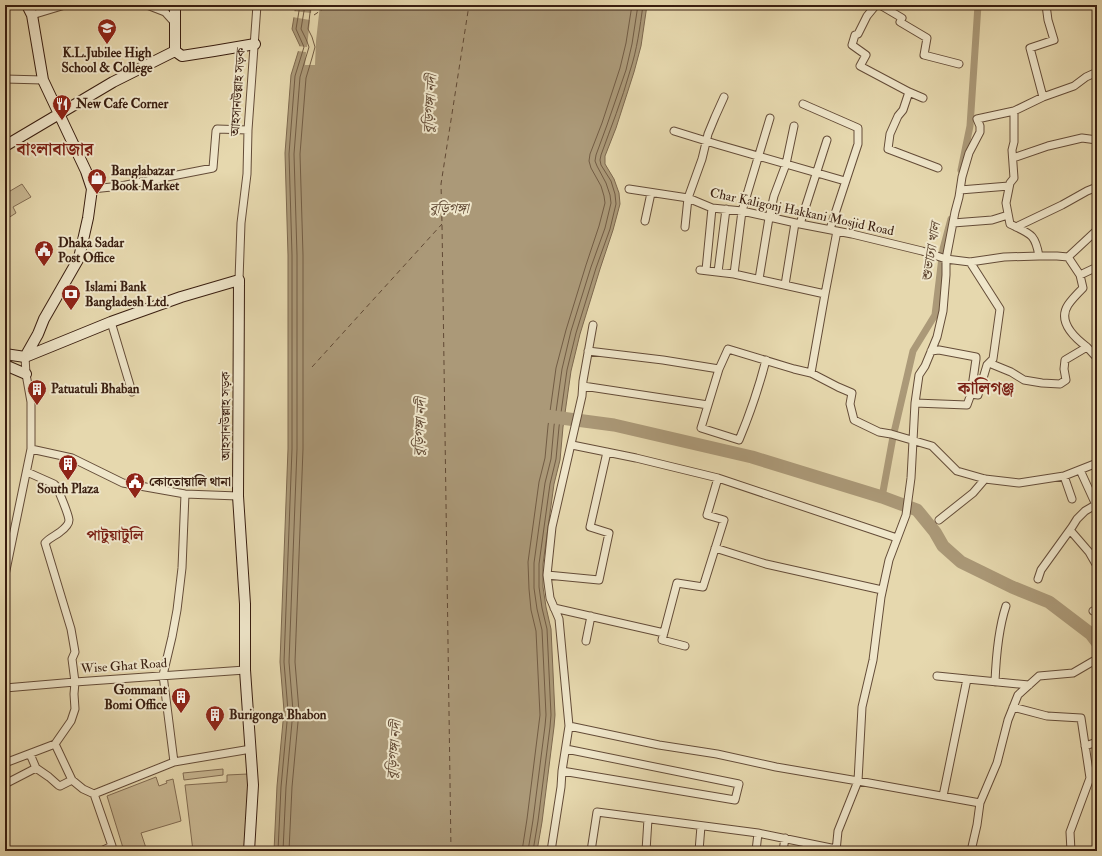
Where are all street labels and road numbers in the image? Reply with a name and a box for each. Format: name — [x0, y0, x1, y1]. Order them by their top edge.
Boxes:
street label: আহসানউল্লাহ সড়ক — [226, 46, 249, 138]
street label: Char Kaligonj Hakkani Mosjid Road — [708, 185, 896, 239]
street label: আহসানউল্লাহ সড়ক — [217, 371, 234, 461]
street label: Wise Ghat Road — [79, 655, 168, 677]

